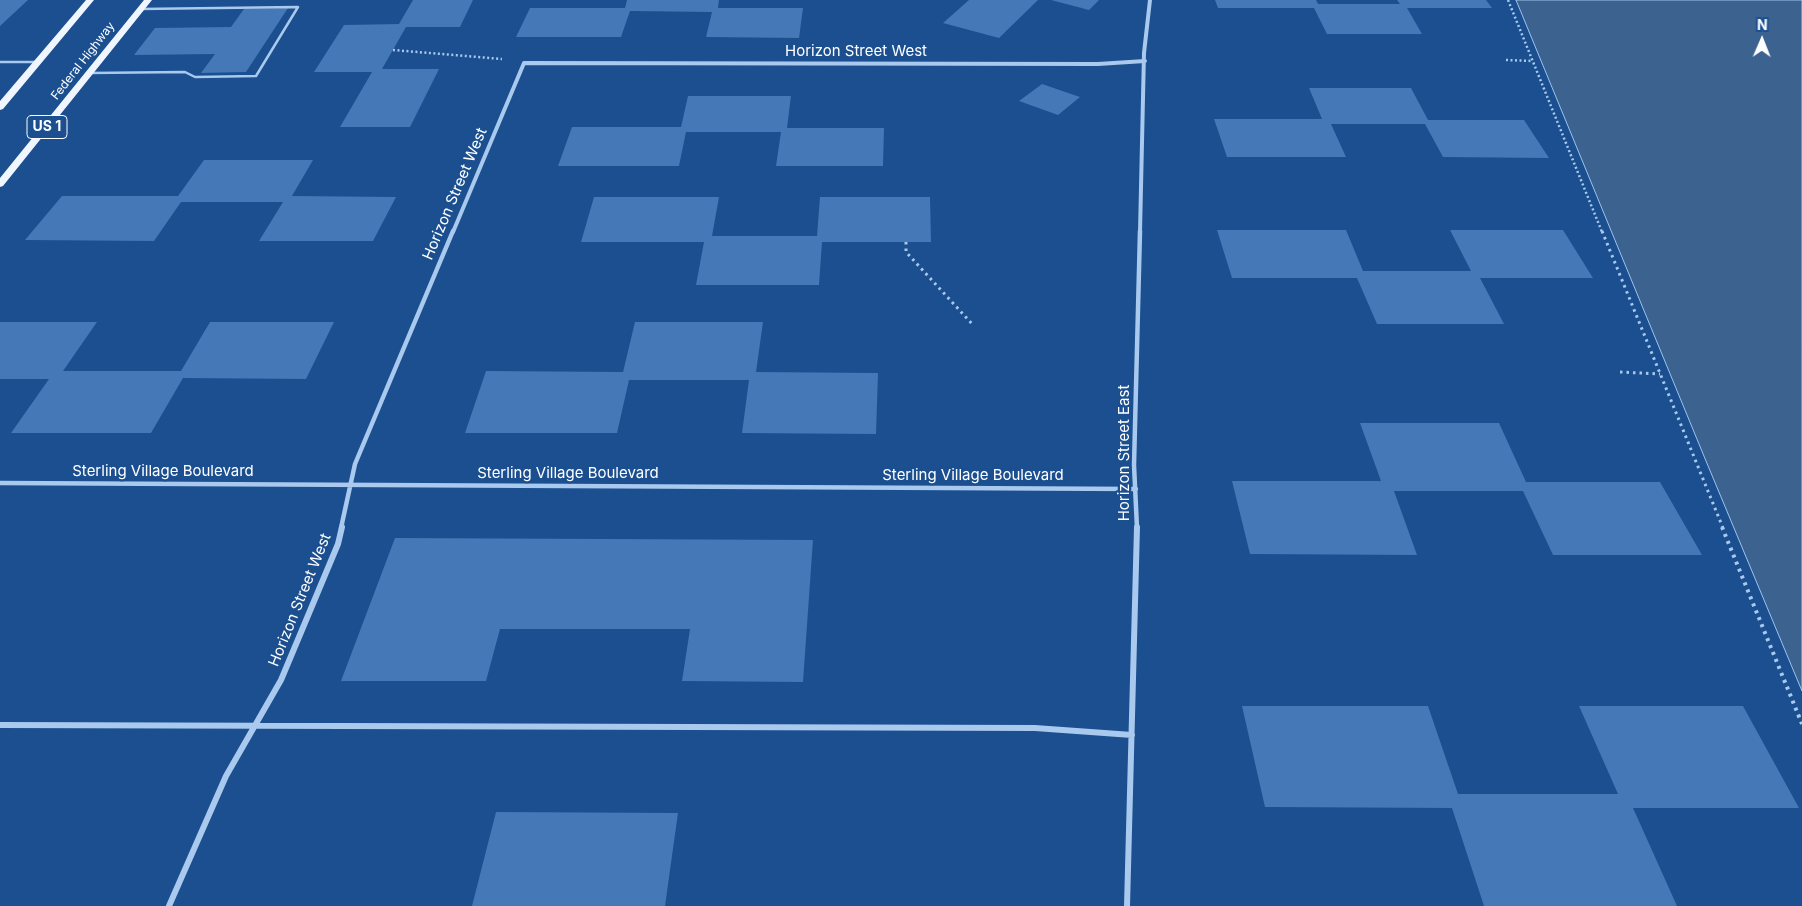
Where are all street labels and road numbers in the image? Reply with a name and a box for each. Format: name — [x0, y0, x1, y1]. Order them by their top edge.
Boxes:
street label: Federal Highway — [48, 19, 118, 103]
street label: Horizon Street West — [785, 42, 927, 60]
road number: US 1 — [27, 115, 67, 138]
street label: Horizon Street West — [419, 125, 491, 263]
street label: Horizon Street East — [1115, 385, 1133, 521]
street label: Sterling Village Boulevard — [72, 462, 254, 480]
street label: Sterling Village Boulevard — [477, 464, 659, 482]
street label: Sterling Village Boulevard — [882, 466, 1064, 484]
street label: Horizon Street West — [265, 531, 335, 669]

